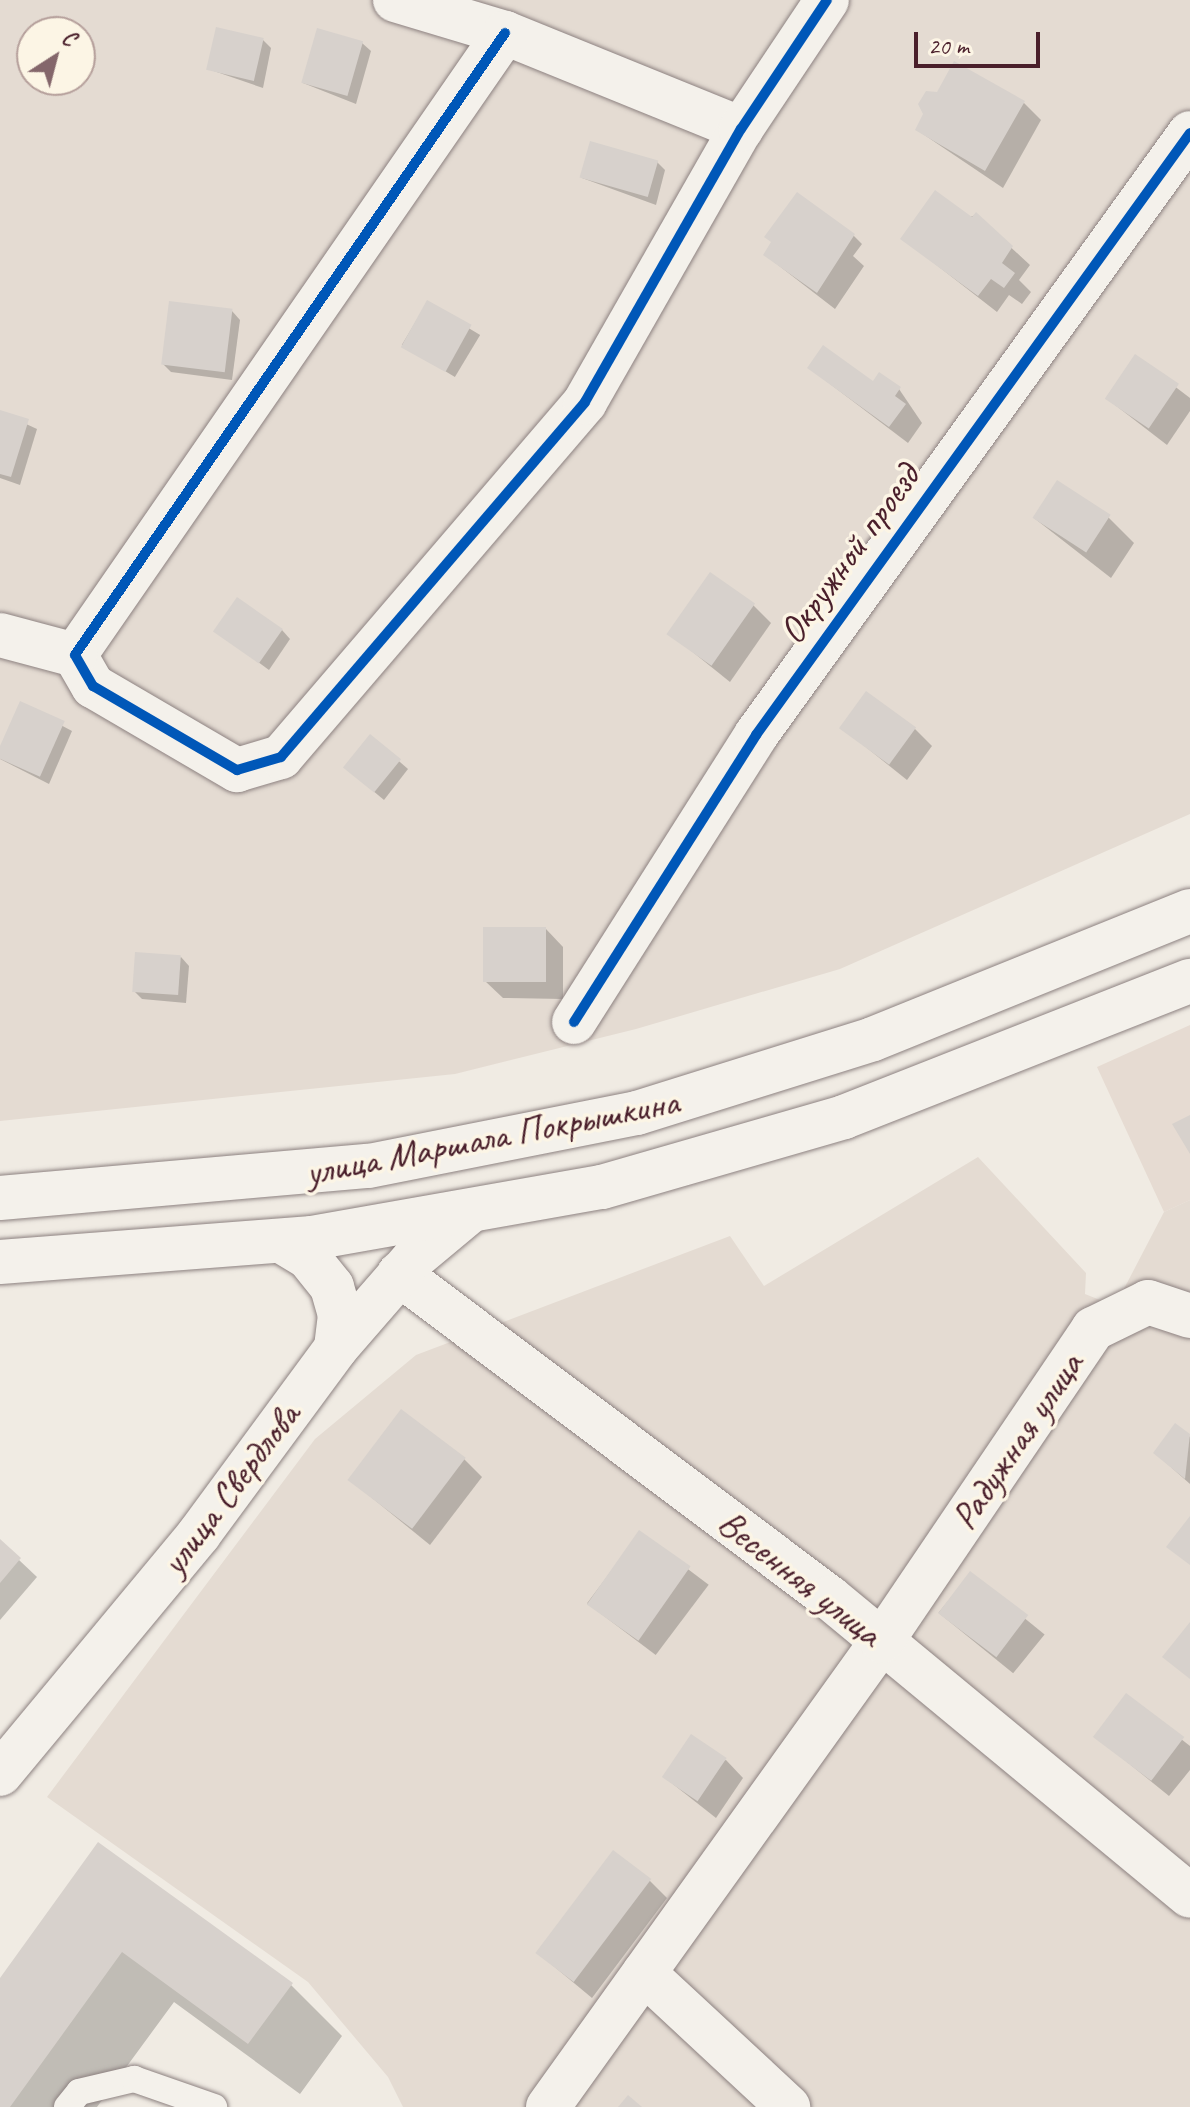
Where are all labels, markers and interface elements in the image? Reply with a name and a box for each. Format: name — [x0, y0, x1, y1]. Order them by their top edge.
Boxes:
north arrow — [16, 16, 96, 96]
scale bar — [918, 16, 1044, 66]
text: С — [56, 24, 82, 53]
text: 20 m — [928, 31, 969, 61]
street label: Окружной проезд — [769, 455, 929, 653]
street label: улица Маршала Покрышкина — [302, 1079, 682, 1195]
street label: Радужная улица — [941, 1343, 1093, 1539]
street label: улица Свердлова — [151, 1394, 309, 1584]
street label: Весенняя улица — [708, 1499, 892, 1657]

